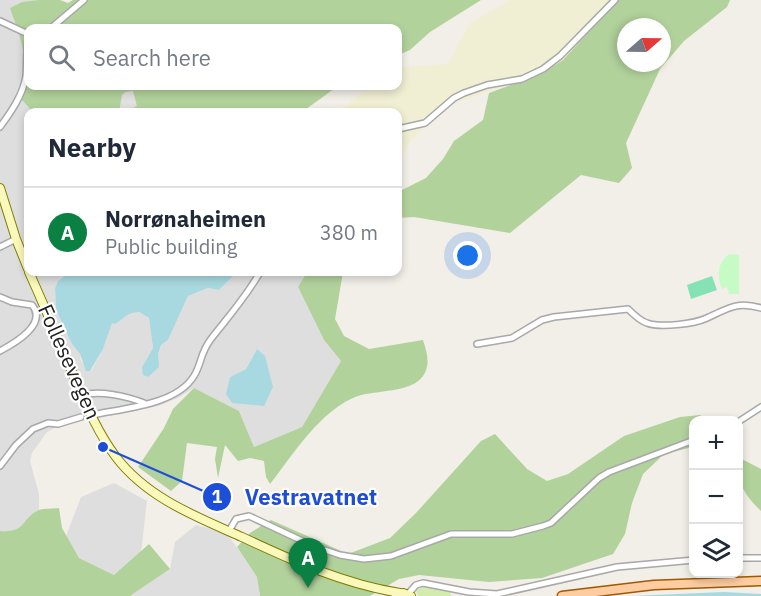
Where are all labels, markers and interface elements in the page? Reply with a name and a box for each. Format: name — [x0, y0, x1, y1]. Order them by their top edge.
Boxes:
north arrow — [617, 18, 671, 72]
search box — [24, 24, 402, 90]
icon: search — [45, 41, 78, 74]
text: Search here — [93, 43, 211, 72]
text: Nearby — [48, 130, 136, 164]
text: Norrønaheimen — [105, 204, 266, 233]
text: A — [61, 219, 74, 246]
text: 380 m — [320, 219, 378, 246]
text: Public building — [105, 233, 237, 260]
your location — [453, 241, 482, 270]
street label: Follesevegen — [32, 299, 108, 424]
map controls — [689, 416, 743, 578]
button: + — [689, 416, 743, 470]
button: − — [689, 470, 743, 524]
callout: Vestravatnet — [202, 477, 389, 517]
text: Vestravatnet — [245, 482, 377, 511]
text: 1 — [212, 485, 223, 508]
button: layers — [689, 524, 743, 578]
pin: A — [288, 538, 328, 588]

